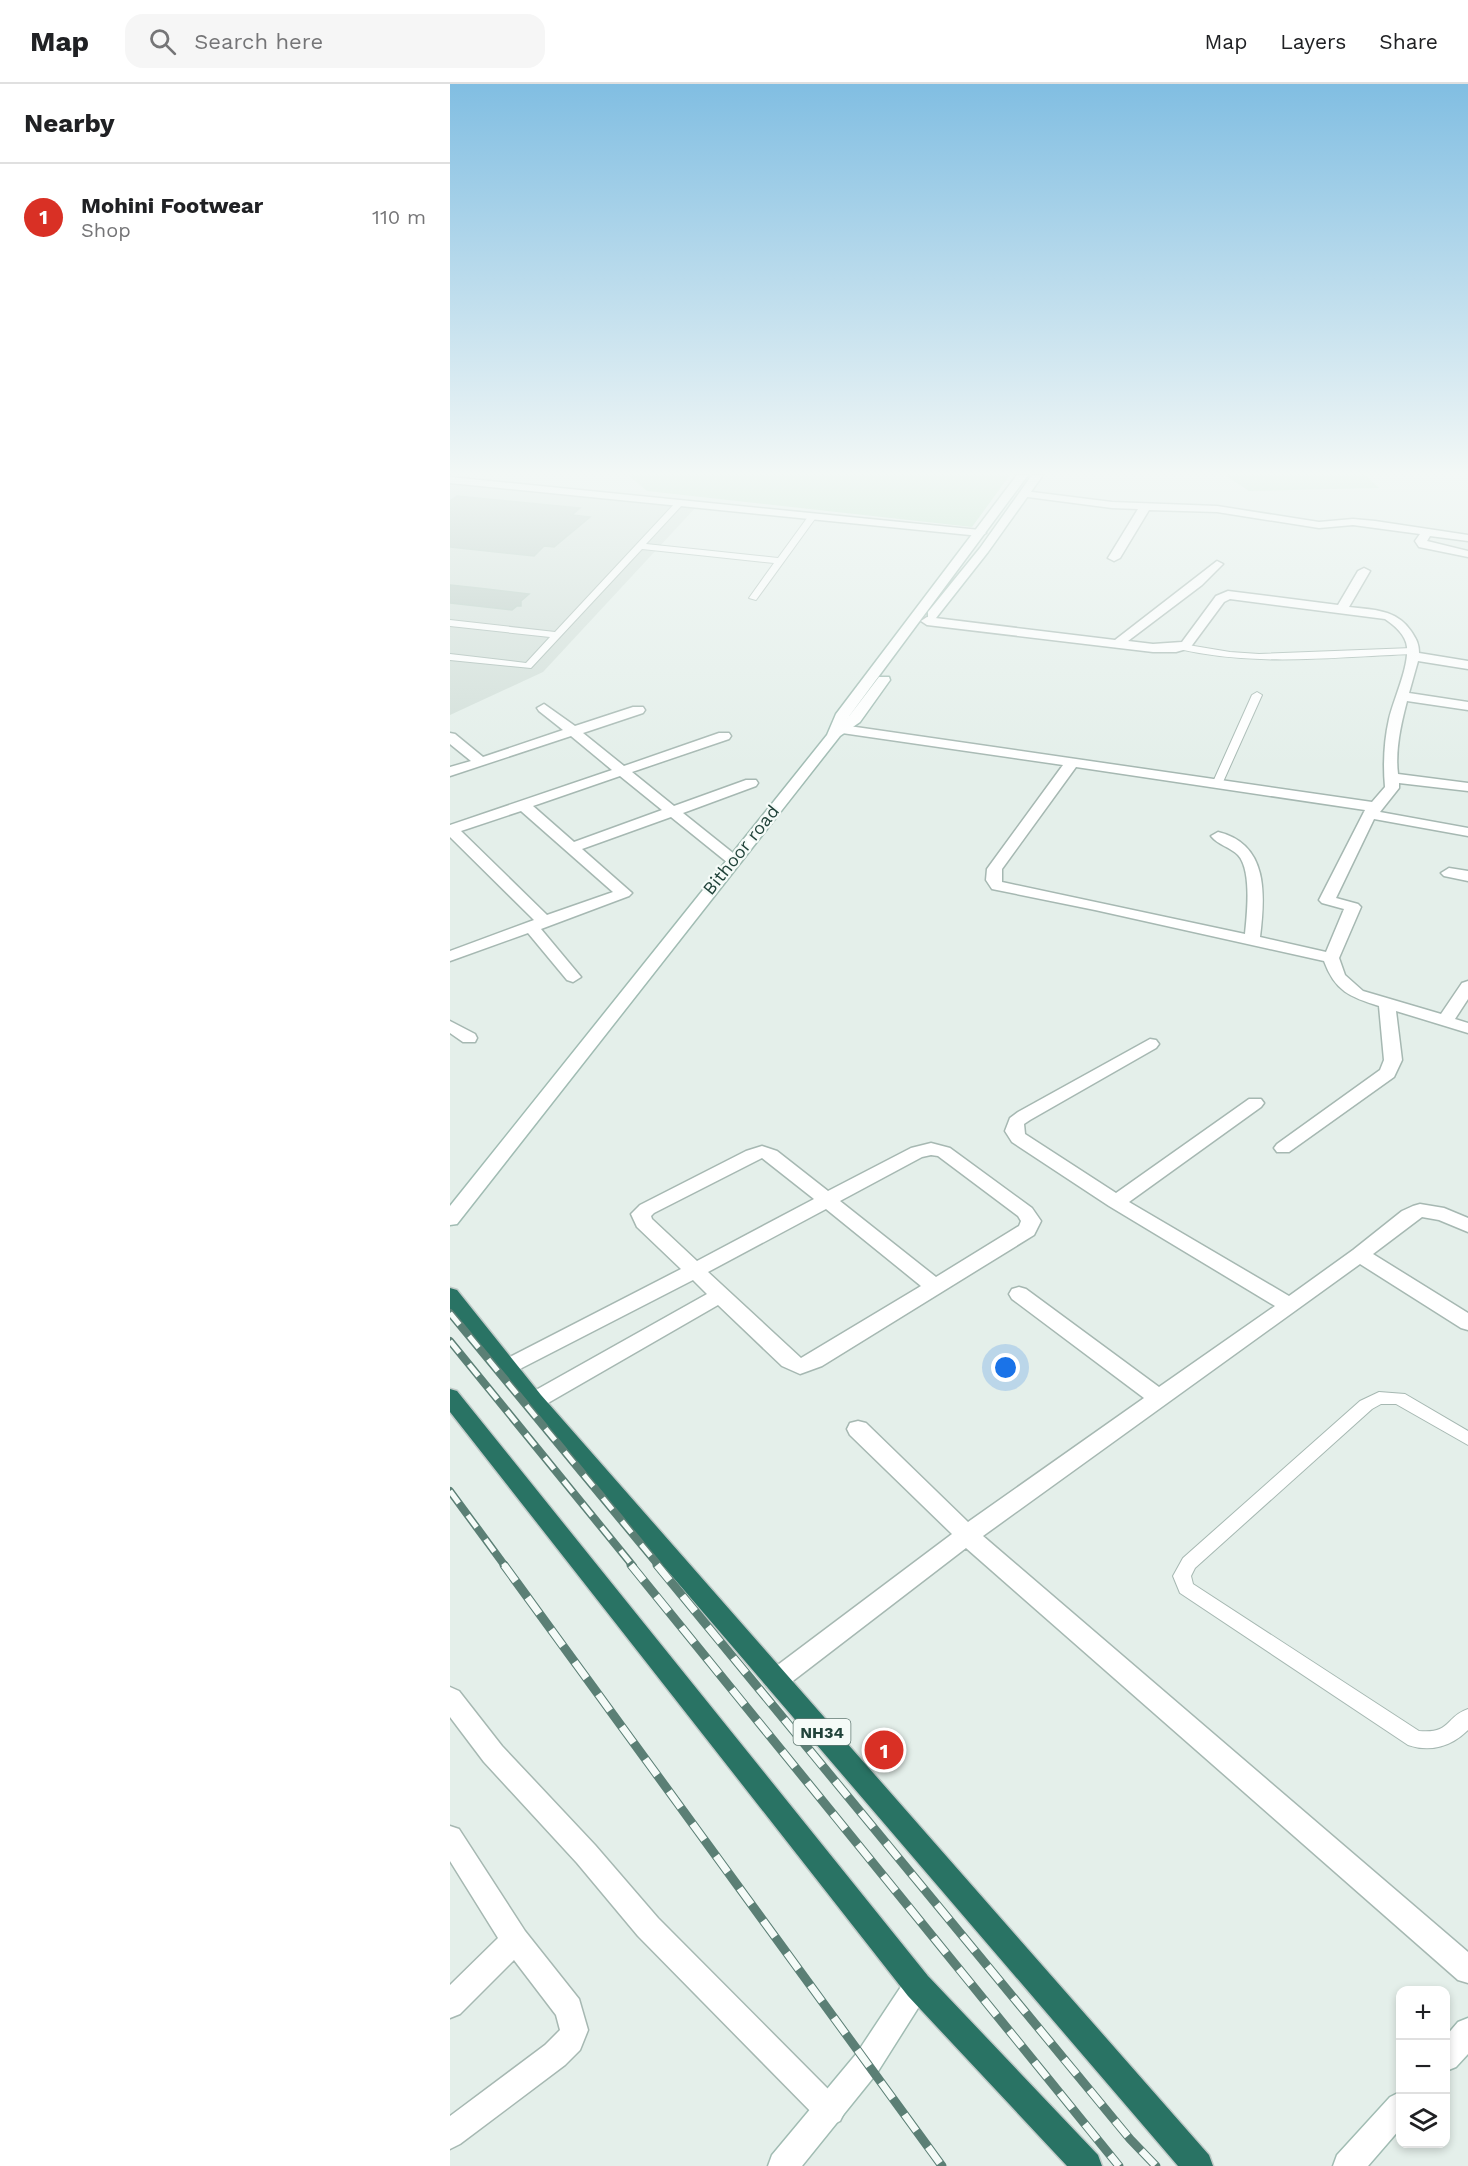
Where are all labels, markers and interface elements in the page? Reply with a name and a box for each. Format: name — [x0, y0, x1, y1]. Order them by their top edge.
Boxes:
search box — [125, 14, 545, 68]
text: Map — [30, 25, 89, 58]
icon: search — [146, 25, 179, 58]
text: Search here — [194, 29, 323, 54]
text: Map — [1204, 29, 1247, 54]
text: Layers — [1280, 29, 1346, 54]
text: Share — [1379, 29, 1438, 54]
text: Nearby — [24, 108, 115, 138]
text: Mohini Footwear — [81, 193, 263, 218]
text: 1 — [39, 205, 48, 229]
text: 110 m — [372, 205, 426, 229]
text: Shop — [81, 218, 131, 242]
street label: Bithoor road — [698, 801, 783, 899]
your location — [991, 1353, 1020, 1382]
road number: NH34 — [794, 1719, 850, 1745]
pin: 1 — [864, 1728, 904, 1772]
map controls — [1396, 1986, 1450, 2148]
button: + — [1396, 1986, 1450, 2040]
button: − — [1396, 2040, 1450, 2094]
button: layers — [1396, 2094, 1450, 2148]

